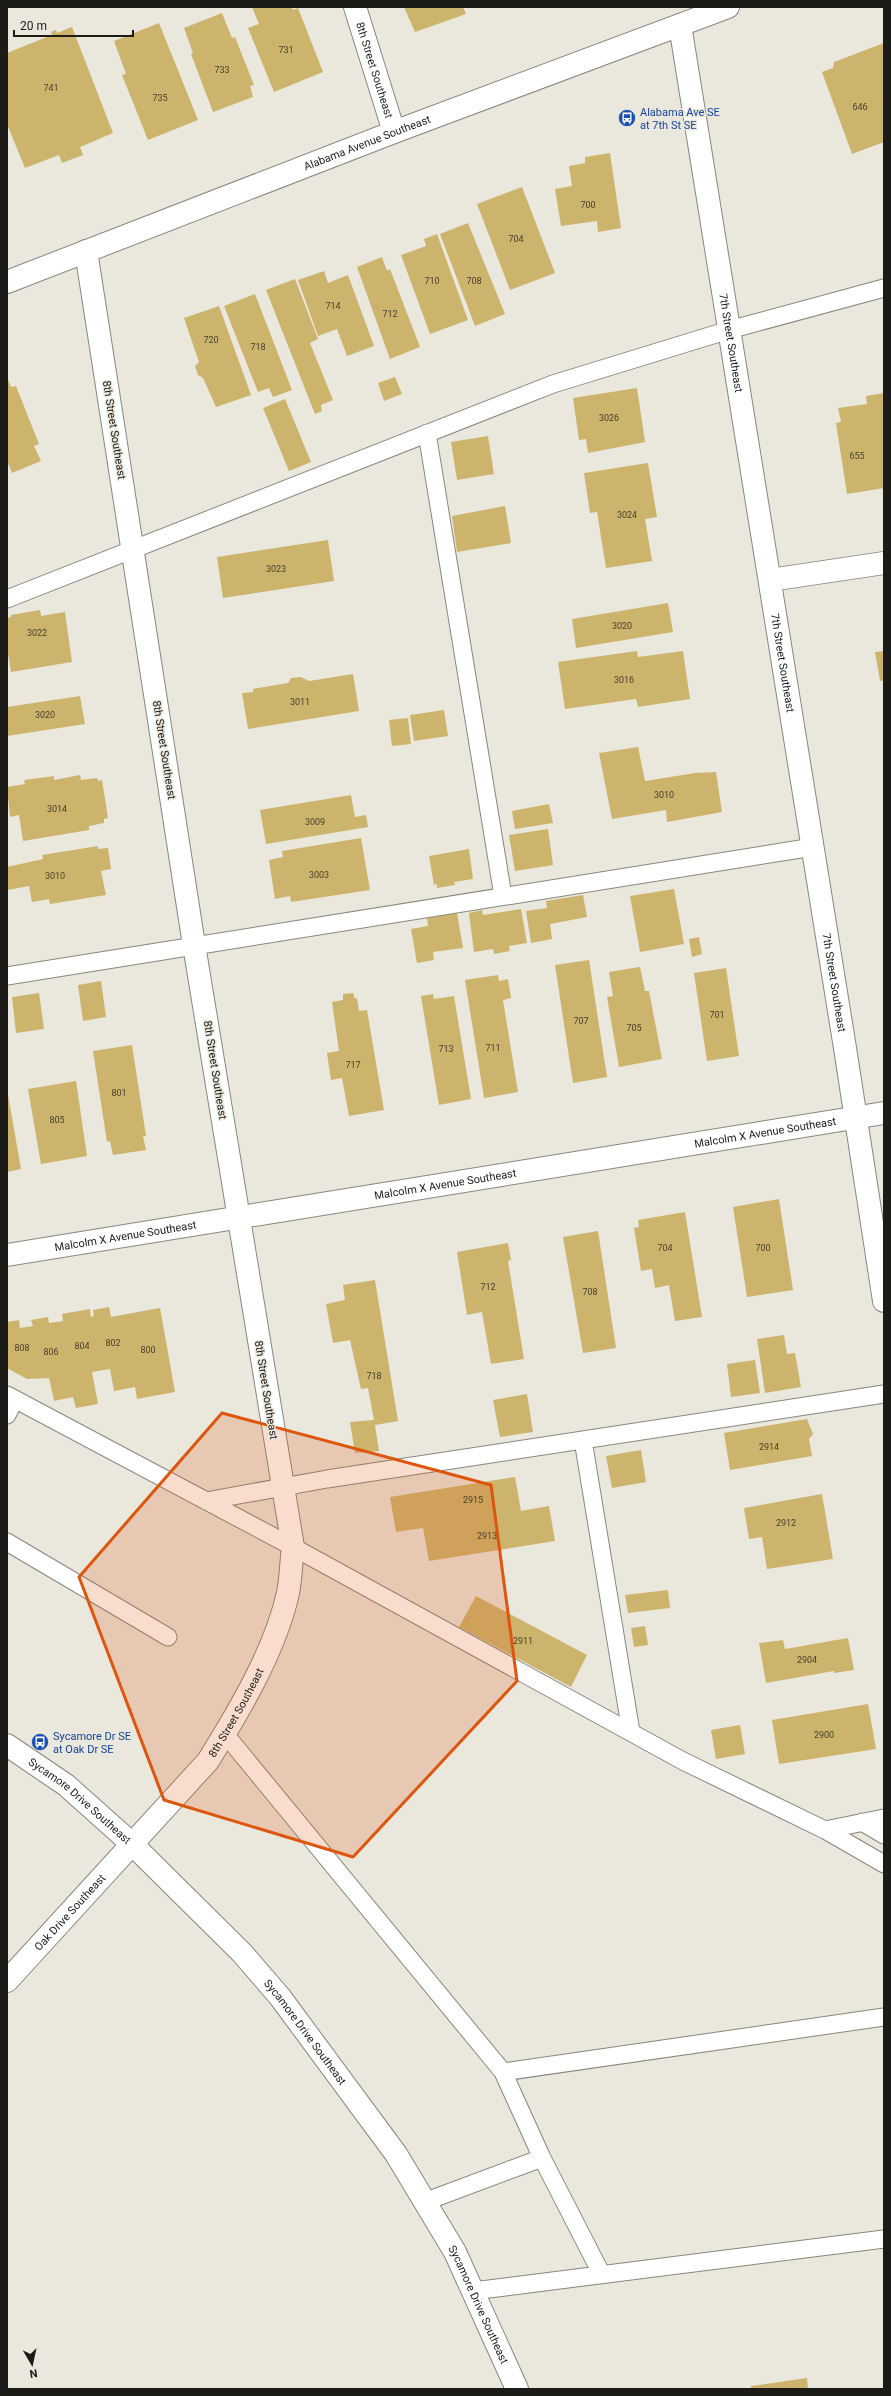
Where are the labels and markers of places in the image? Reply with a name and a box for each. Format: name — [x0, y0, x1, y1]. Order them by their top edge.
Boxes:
place label: Alabama Ave SE at 7th St SE — [640, 106, 720, 132]
bus stop icon: Alabama Ave SE at 7th St SE — [617, 108, 637, 128]
place label: Sycamore Dr SE at Oak Dr SE — [53, 1730, 131, 1756]
bus stop icon: Sycamore Dr SE at Oak Dr SE — [30, 1732, 50, 1752]

